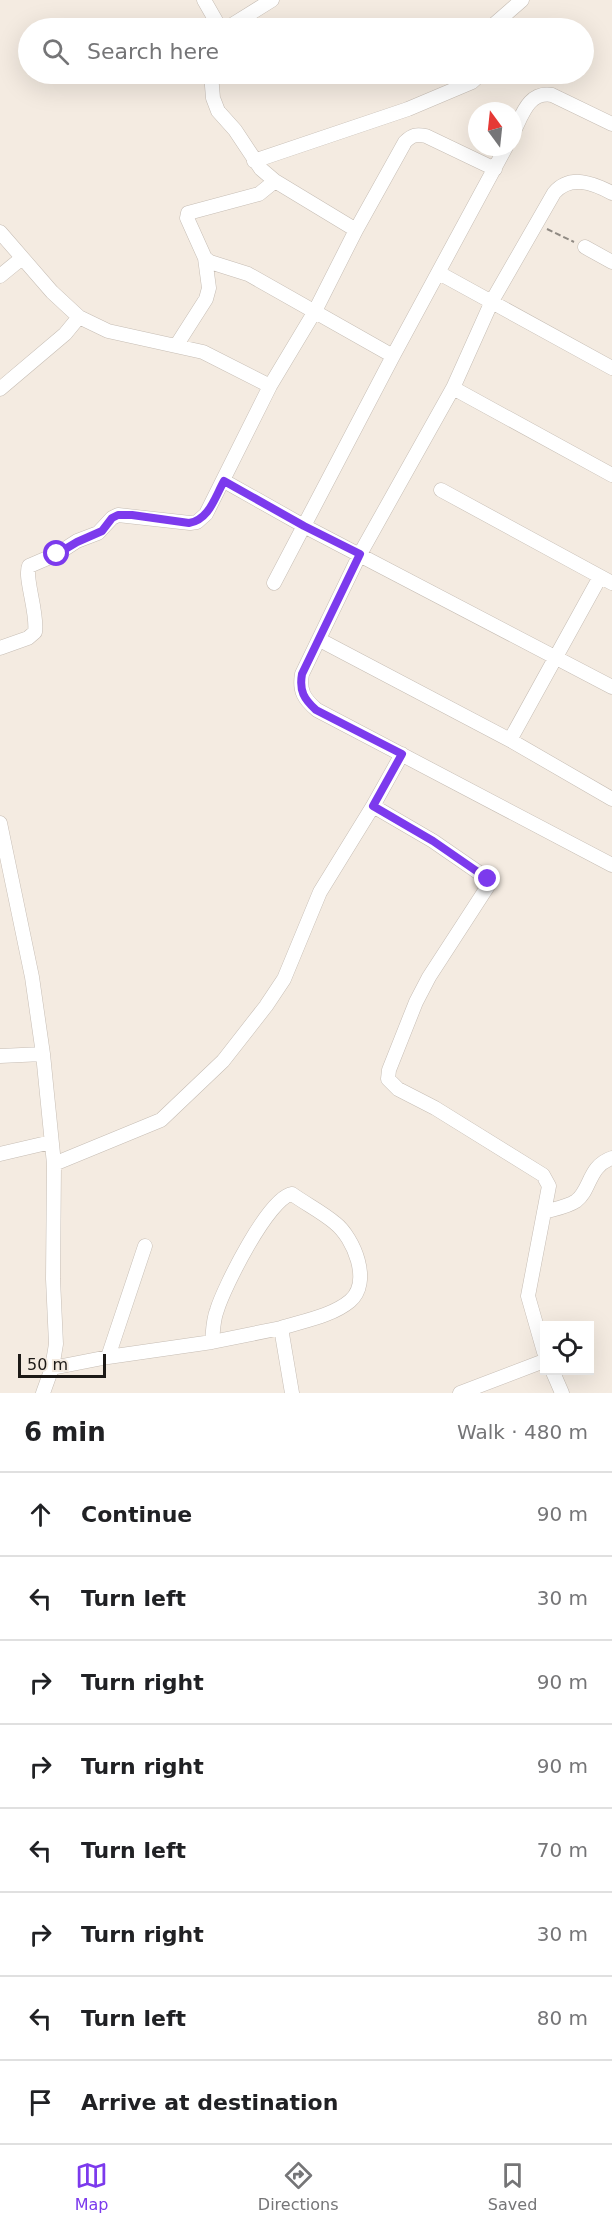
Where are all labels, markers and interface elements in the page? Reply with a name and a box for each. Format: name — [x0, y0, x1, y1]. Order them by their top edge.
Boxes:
search box — [18, 18, 594, 84]
icon: search — [39, 35, 72, 68]
text: Search here — [87, 39, 219, 64]
north arrow — [468, 102, 522, 156]
route start — [43, 540, 69, 566]
route end — [474, 865, 500, 891]
map controls — [540, 1321, 594, 1375]
button: locate — [540, 1321, 594, 1375]
scale bar — [18, 1351, 106, 1378]
text: 50 m — [27, 1355, 68, 1374]
text: 6 min — [24, 1417, 106, 1447]
text: Walk · 480 m — [457, 1420, 588, 1444]
icon: ahead — [24, 1498, 57, 1531]
text: Continue — [81, 1502, 192, 1527]
text: 90 m — [537, 1502, 588, 1526]
icon: left — [24, 1582, 57, 1615]
text: Turn left — [81, 1586, 186, 1611]
text: 30 m — [537, 1586, 588, 1610]
icon: right — [24, 1666, 57, 1699]
text: Turn right — [81, 1670, 204, 1695]
text: 90 m — [537, 1670, 588, 1694]
icon: right — [24, 1750, 57, 1783]
text: Turn right — [81, 1754, 204, 1779]
text: 90 m — [537, 1754, 588, 1778]
icon: left — [24, 1834, 57, 1867]
text: Turn left — [81, 1838, 186, 1863]
text: 70 m — [537, 1838, 588, 1862]
icon: right — [24, 1918, 57, 1951]
text: Turn right — [81, 1922, 204, 1947]
text: 30 m — [537, 1922, 588, 1946]
icon: left — [24, 2002, 57, 2035]
text: Turn left — [81, 2006, 186, 2031]
text: 80 m — [537, 2006, 588, 2030]
icon: arrive — [24, 2086, 57, 2119]
text: Arrive at destination — [81, 2090, 338, 2115]
tab: Map — [75, 2159, 108, 2214]
tab: Directions — [258, 2159, 338, 2214]
tab: Saved — [488, 2159, 537, 2214]

